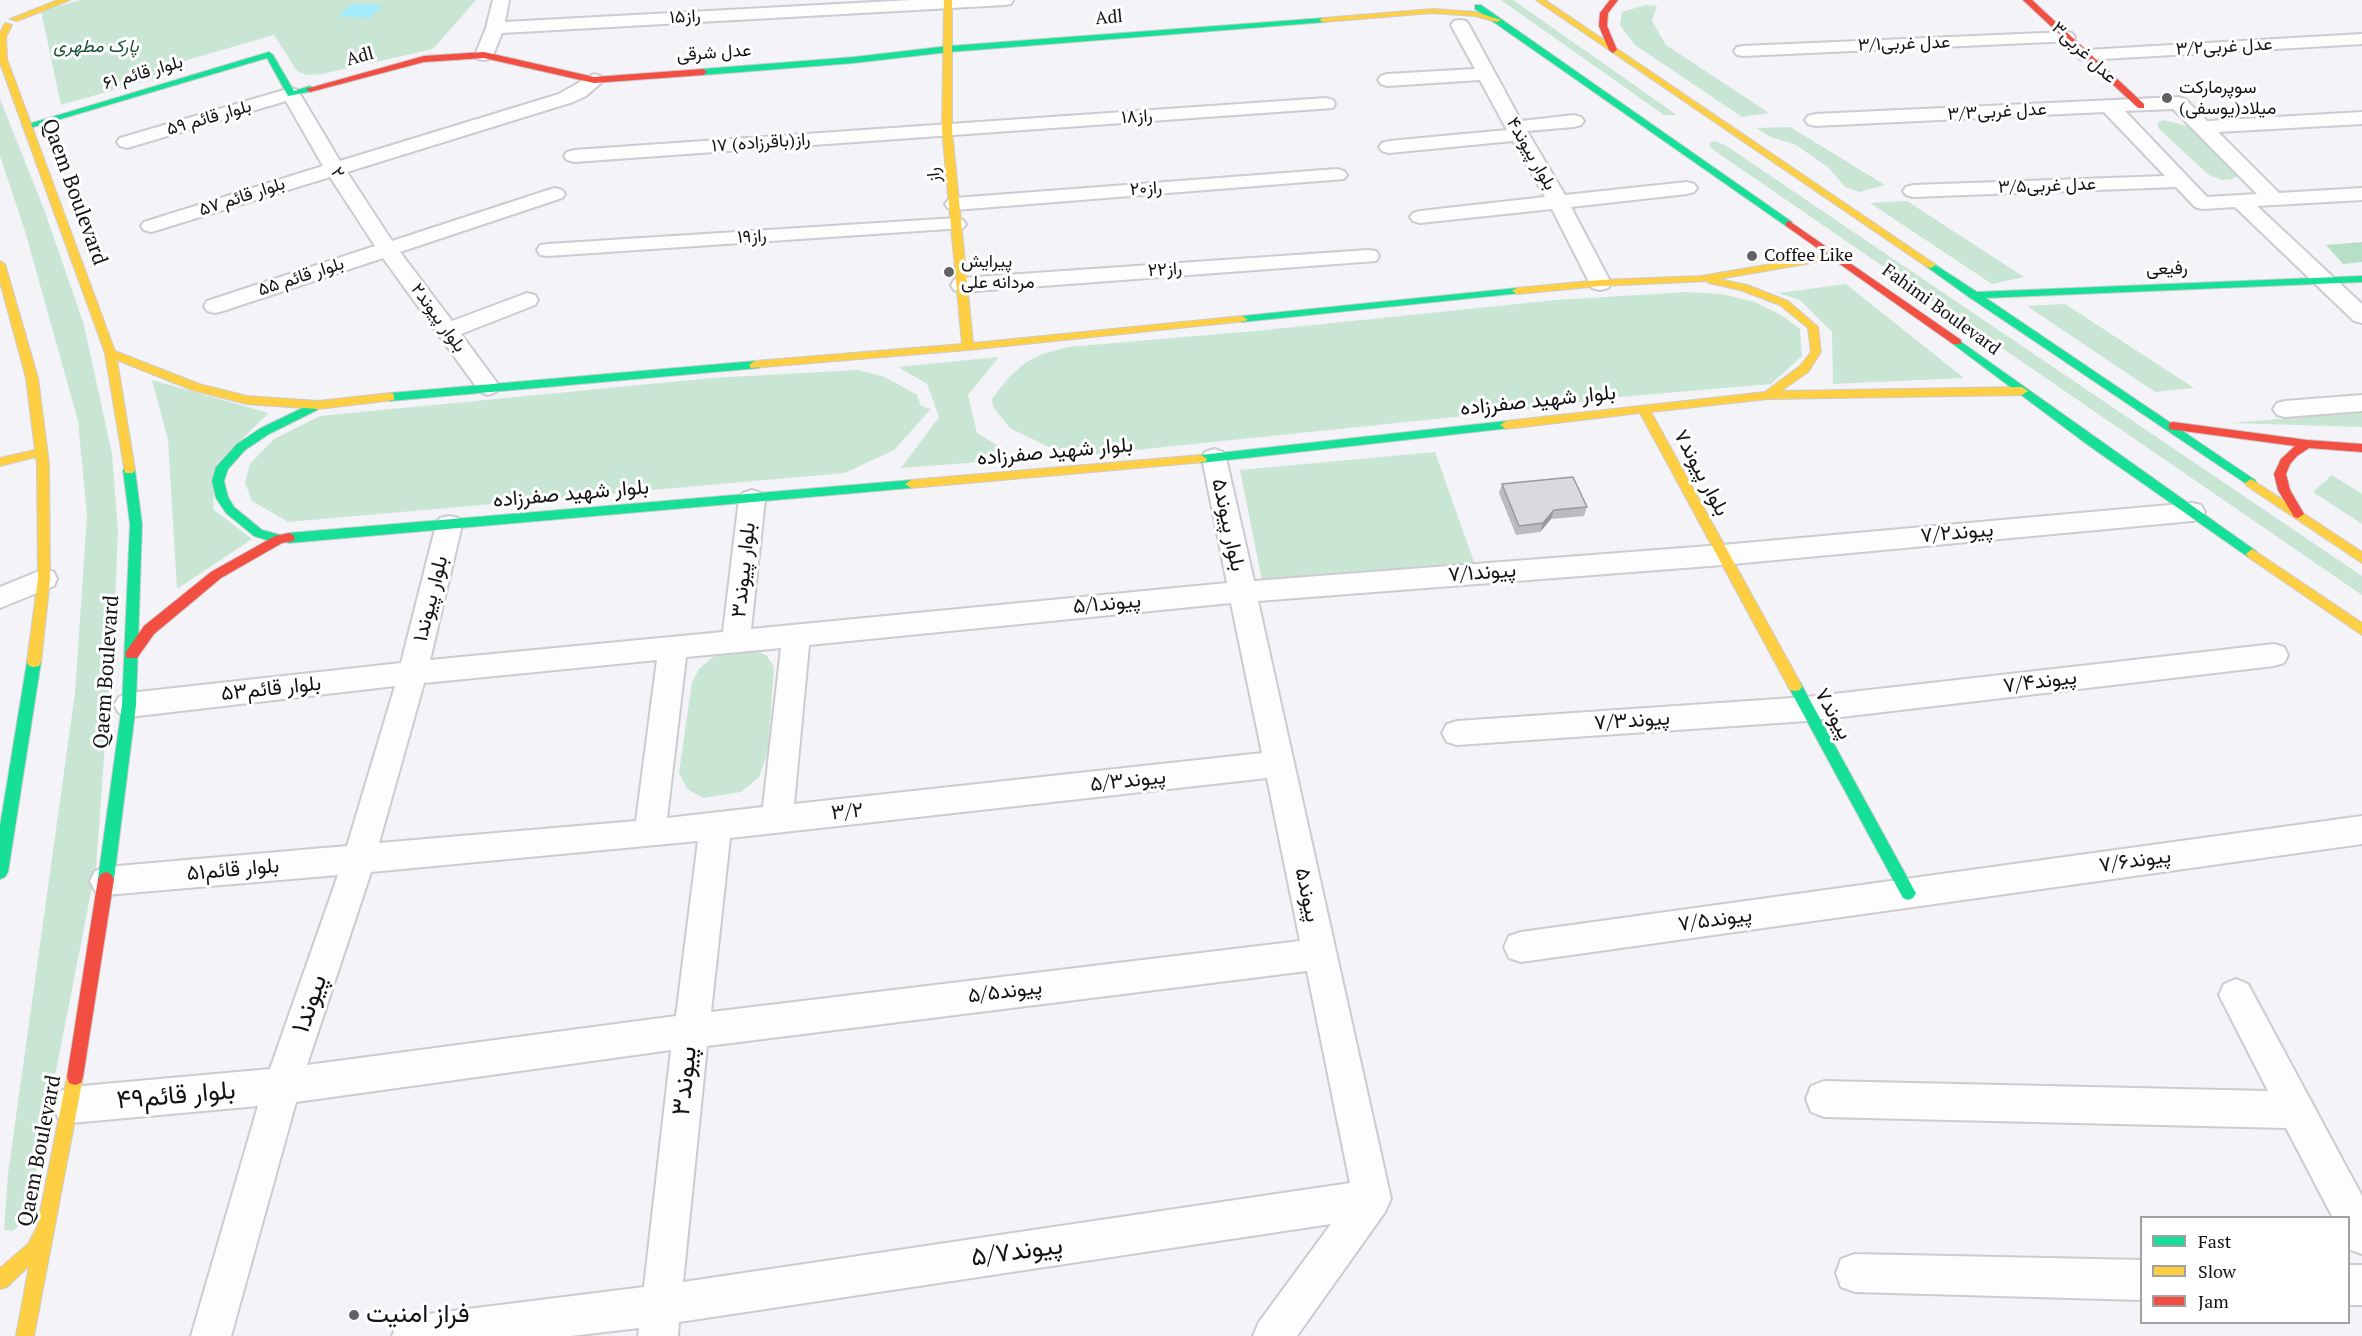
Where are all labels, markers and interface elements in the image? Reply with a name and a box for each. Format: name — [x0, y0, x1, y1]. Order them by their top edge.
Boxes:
street label: راز۱۵ — [669, 5, 701, 29]
street label: Adl — [1094, 6, 1124, 30]
street label: عدل غربی۳ — [2047, 17, 2121, 89]
street label: عدل غربی۳/۱ — [1857, 32, 1951, 56]
street label: عدل غربی۳/۲ — [2175, 34, 2273, 60]
park label: پارک مطهری — [53, 36, 139, 58]
street label: عدل شرقی — [676, 40, 752, 66]
street label: Adl — [344, 43, 376, 71]
street label: بلوار قائم ۶۱ — [101, 51, 185, 95]
place label: سوپرمارکت میلاد(یوسفی) — [2179, 77, 2276, 119]
marker: سوپرمارکت میلاد(یوسفی) — [2160, 91, 2174, 105]
street label: بلوار قائم ۵۹ — [164, 96, 254, 140]
street label: عدل غربی۳/۳ — [1947, 99, 2047, 125]
street label: راز۱۸ — [1121, 105, 1153, 129]
street label: بلوار پیوند۴ — [1502, 114, 1560, 194]
street label: Qaem Boulevard — [36, 115, 112, 269]
street label: ۱۷ راز(باقرزاده) — [711, 129, 811, 157]
street label: ۲ — [325, 163, 349, 183]
street label: راز — [922, 166, 946, 184]
street label: بلوار قائم ۵۷ — [196, 173, 288, 221]
street label: عدل غربی۳/۵ — [1998, 173, 2096, 199]
street label: راز۲۰ — [1129, 177, 1163, 201]
street label: راز۱۹ — [737, 225, 767, 249]
place label: Coffee Like — [1764, 245, 1853, 267]
marker: Coffee Like — [1745, 249, 1759, 263]
place label: پیرایش مردانه علی — [961, 251, 1035, 294]
street label: بلوار قائم ۵۵ — [255, 253, 347, 301]
street label: رفیعی — [2146, 257, 2188, 281]
street label: راز۲۲ — [1147, 258, 1183, 282]
street label: Fahimi Boulevard — [1878, 260, 2004, 360]
marker: پیرایش مردانه علی — [942, 265, 956, 279]
street label: بلوار پیوند۲ — [406, 279, 470, 357]
street label: بلوار شهید صفرزاده — [1459, 380, 1617, 422]
street label: بلوار پیوند۷ — [1668, 425, 1734, 521]
street label: بلوار شهید صفرزاده — [976, 433, 1134, 471]
street label: بلوار شهید صفرزاده — [492, 475, 650, 513]
street label: بلوار پیوند۵ — [1206, 476, 1250, 574]
street label: پیوند۷/۲ — [1919, 517, 1995, 549]
street label: بلوار پیوند۳ — [726, 521, 762, 619]
street label: بلوار پیوند۱ — [408, 553, 454, 645]
street label: پیوند۷/۱ — [1447, 558, 1517, 588]
street label: پیوند۵/۱ — [1072, 588, 1142, 620]
street label: Qaem Boulevard — [89, 594, 125, 750]
street label: پیوند۷/۴ — [2002, 665, 2078, 699]
street label: بلوار قائم۵۳ — [220, 671, 322, 707]
street label: پیوند۷ — [1809, 684, 1857, 744]
street label: پیوند۷/۳ — [1593, 706, 1671, 736]
street label: پیوند۵/۳ — [1089, 764, 1167, 798]
street label: ۳/۲ — [830, 798, 864, 826]
street label: پیوند۷/۶ — [2097, 843, 2173, 879]
street label: بلوار قائم۵۱ — [186, 853, 280, 887]
street label: پیوند۵ — [1289, 866, 1325, 924]
street label: پیوند۷/۵ — [1676, 902, 1754, 938]
street label: پیوند۱ — [285, 970, 335, 1038]
street label: پیوند۵/۵ — [966, 975, 1044, 1009]
street label: پیوند۳ — [666, 1045, 704, 1117]
street label: Qaem Boulevard — [13, 1073, 67, 1229]
street label: بلوار قائم۴۹ — [115, 1075, 237, 1117]
legend — [2140, 1216, 2350, 1324]
text: Fast — [2198, 1229, 2231, 1253]
street label: پیوند۵/۷ — [969, 1230, 1065, 1274]
text: Slow — [2198, 1259, 2236, 1283]
text: Jam — [2198, 1289, 2229, 1313]
place label: فراز امنیت — [366, 1299, 470, 1331]
marker: فراز امنیت — [347, 1308, 361, 1322]

